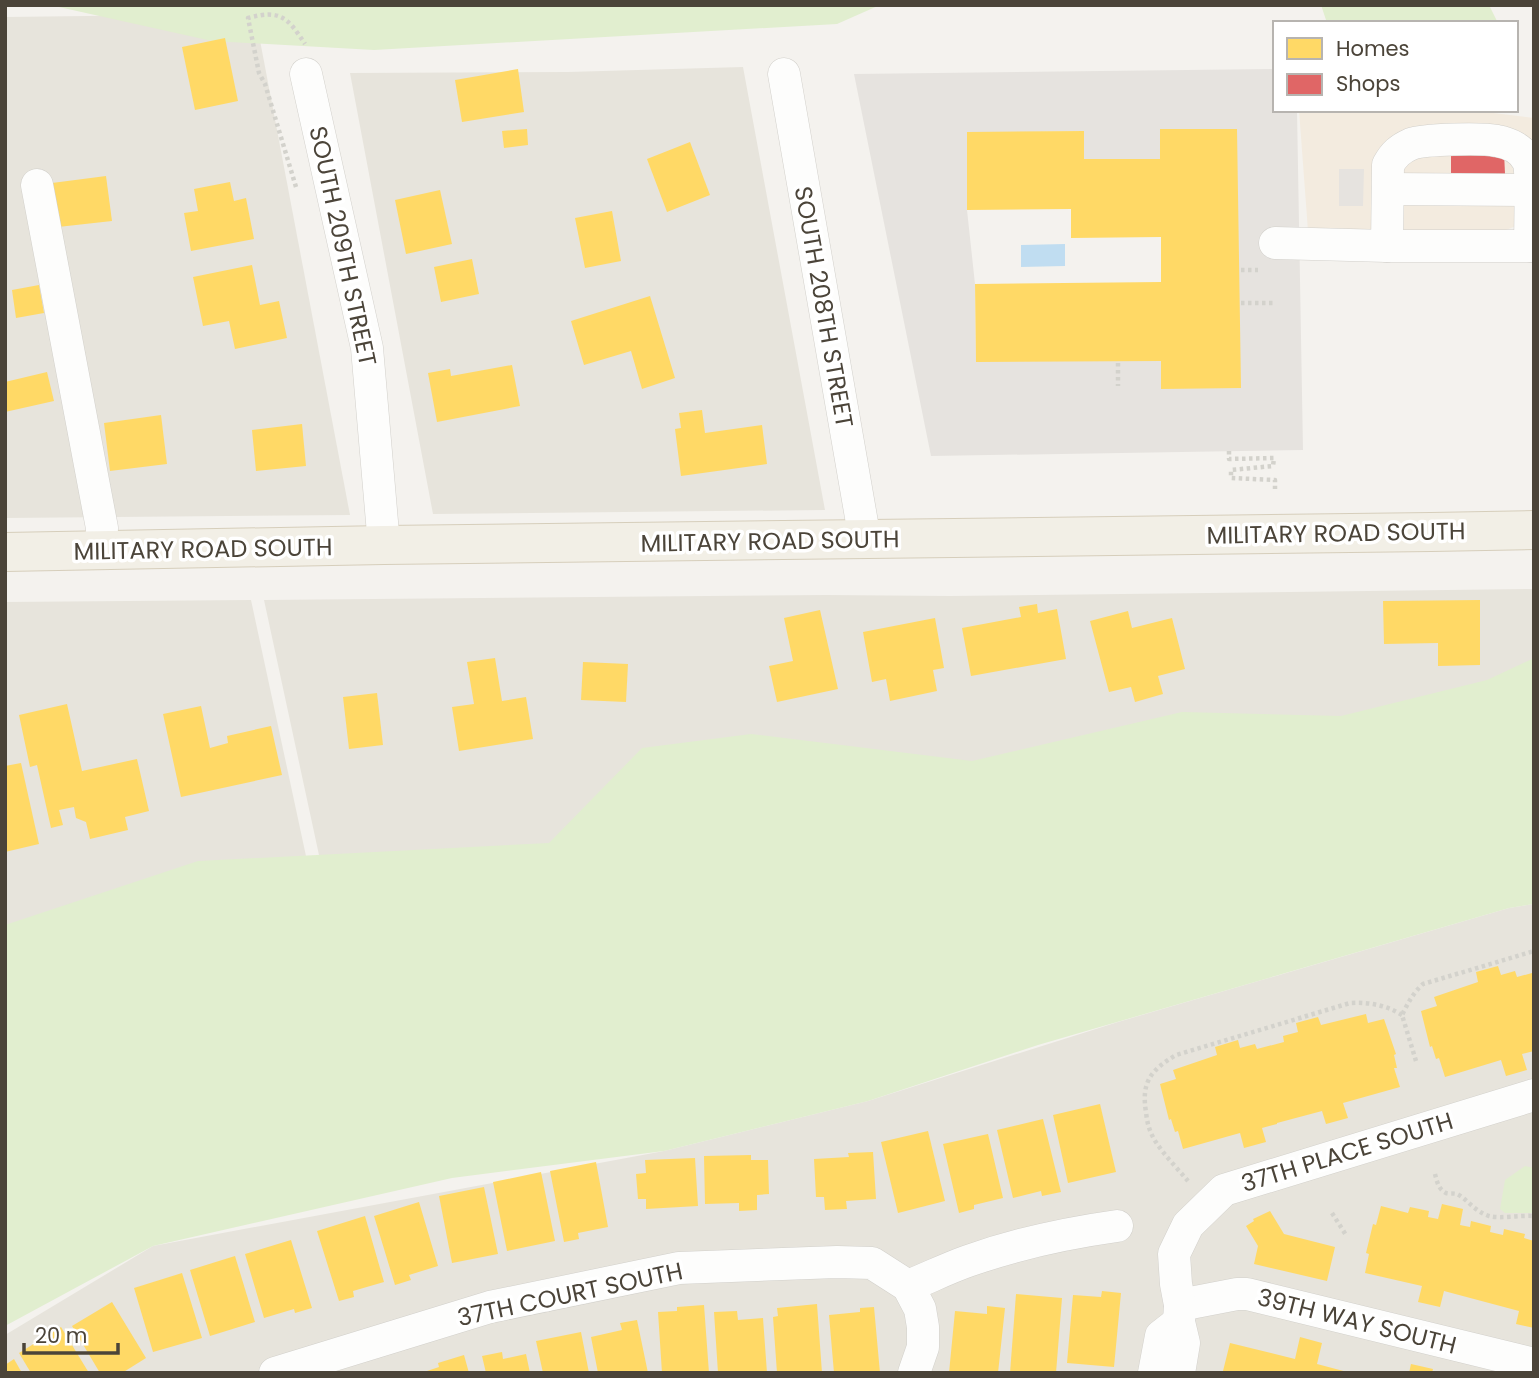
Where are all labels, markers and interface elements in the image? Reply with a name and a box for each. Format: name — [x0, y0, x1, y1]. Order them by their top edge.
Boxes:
legend — [1273, 21, 1518, 112]
text: Homes — [1336, 34, 1410, 63]
text: Shops — [1336, 69, 1400, 98]
street label: SOUTH 209TH STREET — [301, 123, 385, 369]
street label: SOUTH 208TH STREET — [787, 184, 861, 430]
street label: MILITARY ROAD SOUTH — [1206, 514, 1466, 552]
street label: MILITARY ROAD SOUTH — [640, 522, 900, 560]
street label: MILITARY ROAD SOUTH — [73, 530, 333, 568]
street label: 37TH PLACE SOUTH — [1237, 1104, 1457, 1200]
street label: 37TH COURT SOUTH — [454, 1254, 686, 1334]
street label: 39TH WAY SOUTH — [1254, 1280, 1460, 1362]
scale bar — [24, 1312, 119, 1356]
text: 20 m — [35, 1321, 88, 1350]

